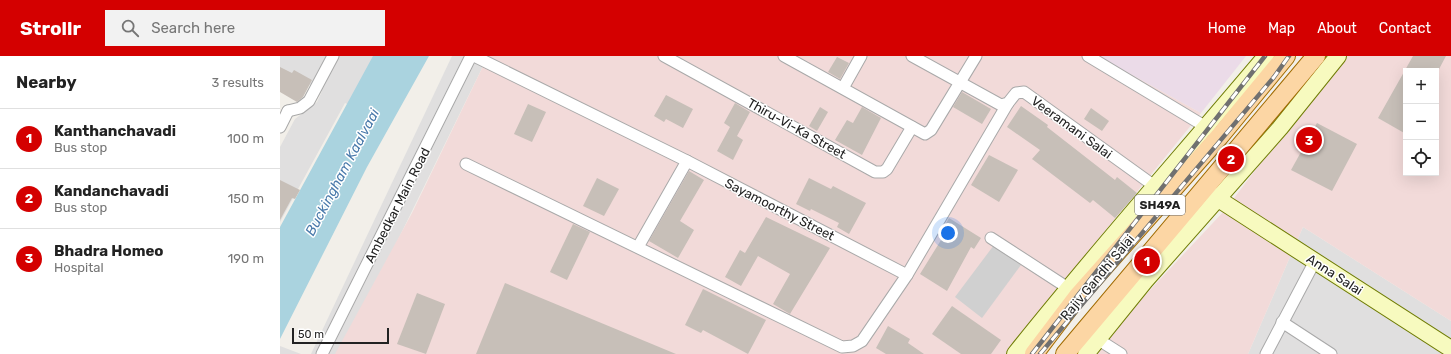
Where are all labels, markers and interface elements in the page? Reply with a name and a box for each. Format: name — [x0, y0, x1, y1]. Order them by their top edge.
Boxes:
search box — [105, 10, 385, 46]
text: Strollr — [20, 17, 81, 40]
icon: search — [119, 17, 141, 39]
text: Search here — [151, 19, 235, 37]
text: Home — [1208, 20, 1246, 37]
text: Map — [1268, 20, 1295, 37]
text: About — [1317, 20, 1357, 37]
text: Contact — [1379, 20, 1431, 37]
map controls — [1403, 68, 1439, 176]
button: + — [1403, 68, 1439, 104]
text: Nearby — [16, 72, 77, 92]
text: 3 results — [212, 75, 264, 90]
street label: Veeramani Salai — [1028, 93, 1115, 162]
street label: Thiru-Vi-Ka Street — [745, 95, 849, 162]
button: − — [1403, 104, 1439, 140]
water label: Buckingham Kaalvaai — [302, 105, 383, 239]
text: Kanthanchavadi — [54, 122, 176, 140]
pin: 3 — [1296, 125, 1322, 155]
text: 1 — [26, 131, 32, 146]
text: 100 m — [227, 131, 264, 146]
text: Bus stop — [54, 140, 107, 155]
button: locate — [1403, 140, 1439, 176]
pin: 2 — [1218, 144, 1244, 174]
street label: Ambedkar Main Road — [362, 145, 433, 265]
street label: Sayamoorthy Street — [722, 175, 837, 244]
text: Kandanchavadi — [54, 182, 169, 200]
text: 2 — [25, 191, 33, 206]
text: 150 m — [228, 191, 264, 206]
road number: SH49A — [1135, 195, 1185, 215]
text: Bus stop — [54, 200, 107, 215]
your location — [938, 223, 958, 243]
street label: Rajiv Gandhi Salai — [1057, 232, 1138, 323]
text: Bhadra Homeo — [54, 242, 164, 260]
pin: 1 — [1134, 246, 1160, 276]
text: 3 — [25, 251, 33, 266]
text: 190 m — [228, 251, 264, 266]
street label: Anna Salai — [1304, 251, 1365, 298]
text: Hospital — [54, 260, 104, 275]
scale bar — [292, 326, 389, 345]
text: 50 m — [298, 328, 324, 341]

